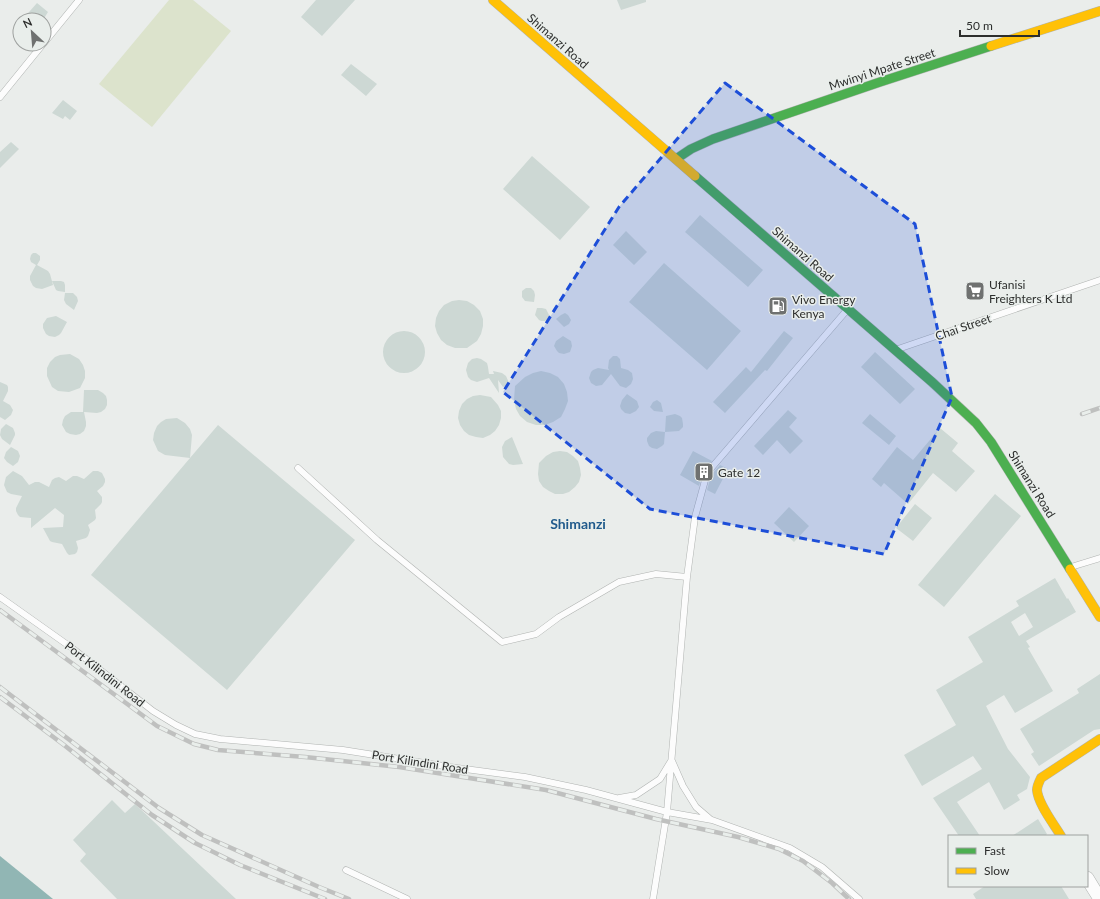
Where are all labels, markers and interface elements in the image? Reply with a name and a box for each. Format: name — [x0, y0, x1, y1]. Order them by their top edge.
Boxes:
street label: Shimanzi Road — [524, 10, 592, 72]
north arrow — [12, 12, 52, 52]
scale bar — [960, 12, 1039, 38]
text: N — [21, 15, 34, 30]
text: 50 m — [966, 18, 993, 33]
street label: Mwinyi Mpate Street — [827, 45, 938, 93]
street label: Shimanzi Road — [769, 223, 837, 285]
place label: Ufanisi Freighters K Ltd — [989, 277, 1072, 306]
supermarket icon: Ufanisi Freighters K Ltd — [964, 280, 986, 302]
place label: Vivo Energy Kenya — [792, 292, 856, 321]
fuel station icon: Vivo Energy Kenya — [767, 295, 789, 317]
street label: Chai Street — [933, 310, 994, 344]
street label: Shimanzi Road — [1005, 448, 1059, 520]
building icon: Gate 12 — [693, 461, 715, 483]
place label: Gate 12 — [718, 465, 760, 480]
district label: Shimanzi — [550, 515, 606, 532]
street label: Port Kilindini Road — [62, 638, 148, 710]
street label: Port Kilindini Road — [371, 747, 469, 777]
legend — [948, 835, 1088, 887]
text: Fast — [984, 843, 1006, 858]
text: Slow — [984, 863, 1010, 878]

